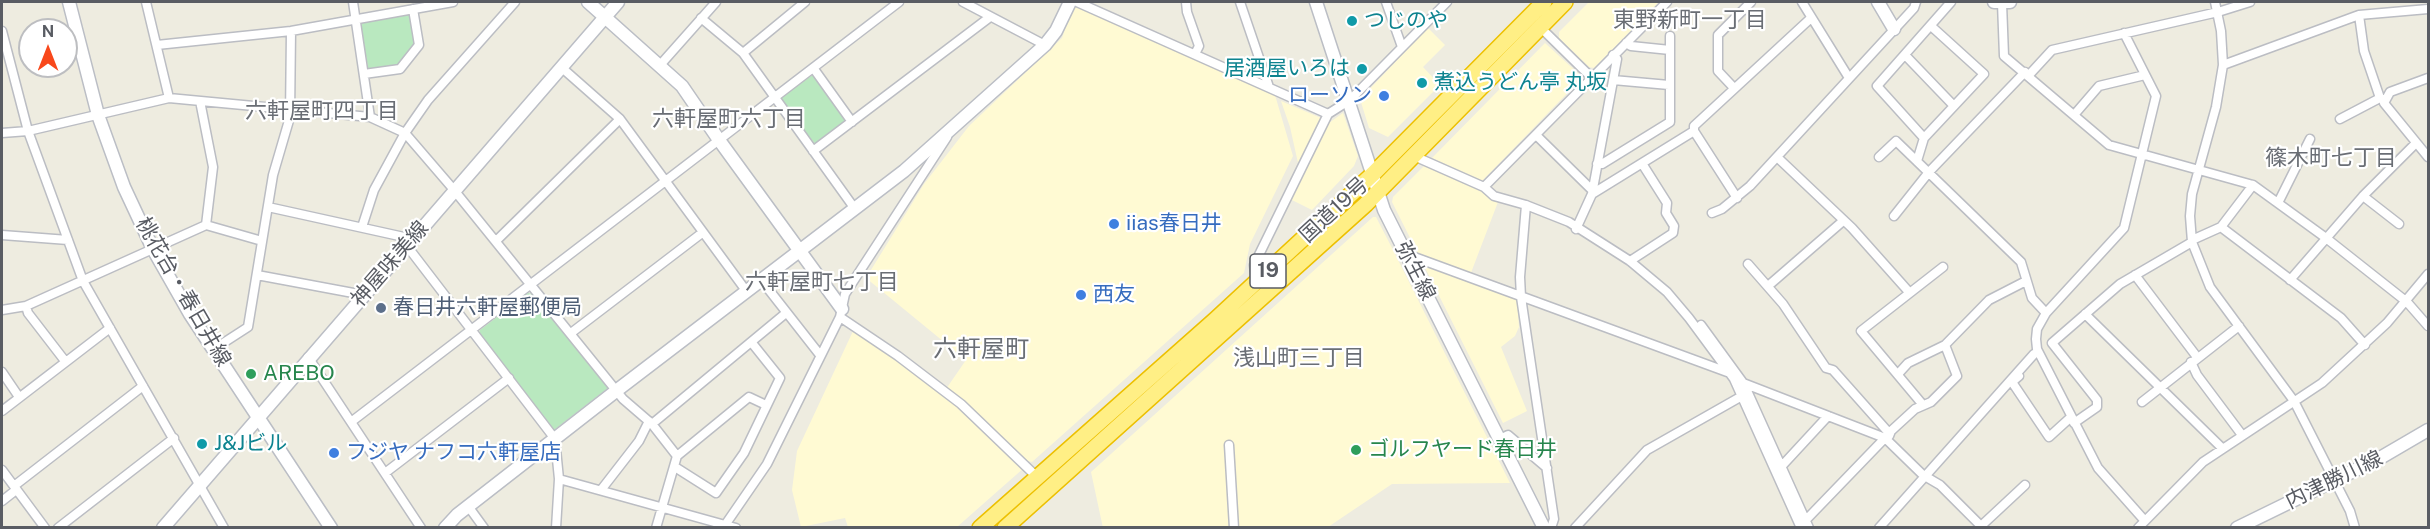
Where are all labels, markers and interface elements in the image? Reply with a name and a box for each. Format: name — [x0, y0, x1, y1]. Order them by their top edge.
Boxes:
district label: 東野新町一丁目 — [1613, 7, 1767, 33]
place label: つじのや — [1364, 8, 1448, 34]
marker: つじのや — [1345, 14, 1359, 28]
north arrow — [18, 18, 78, 78]
text: N — [42, 22, 54, 41]
place label: 居酒屋いろは — [1224, 56, 1350, 82]
marker: 居酒屋いろは — [1355, 62, 1369, 76]
place label: 煮込うどん亭 丸坂 — [1434, 70, 1607, 96]
marker: 煮込うどん亭 丸坂 — [1415, 76, 1429, 90]
place label: ローソン — [1288, 83, 1372, 109]
marker: ローソン — [1377, 89, 1391, 103]
district label: 六軒屋町四丁目 — [245, 98, 399, 124]
district label: 六軒屋町六丁目 — [652, 106, 806, 132]
district label: 篠木町七丁目 — [2265, 145, 2397, 171]
street label: 国道19号 — [1294, 172, 1374, 248]
place label: iias春日井 — [1126, 211, 1222, 237]
street label: 桃花台・春日井線 — [130, 213, 236, 371]
street label: 神屋味美線 — [346, 216, 434, 312]
marker: iias春日井 — [1107, 217, 1121, 231]
street label: 弥生線 — [1389, 237, 1441, 305]
road number: 19 — [1250, 254, 1286, 288]
district label: 六軒屋町七丁目 — [745, 269, 899, 295]
place label: 西友 — [1093, 282, 1135, 308]
marker: 西友 — [1074, 288, 1088, 302]
place label: 春日井六軒屋郵便局 — [393, 295, 582, 321]
marker: 春日井六軒屋郵便局 — [374, 301, 388, 315]
district label: 六軒屋町 — [933, 336, 1029, 364]
district label: 浅山町三丁目 — [1233, 345, 1365, 371]
place label: AREBO — [263, 361, 335, 387]
marker: AREBO — [244, 367, 258, 381]
place label: J&Jビル — [214, 431, 287, 457]
marker: J&Jビル — [195, 437, 209, 451]
place label: ゴルフヤード春日井 — [1368, 437, 1557, 463]
place label: フジヤ ナフコ六軒屋店 — [346, 440, 561, 466]
marker: ゴルフヤード春日井 — [1349, 443, 1363, 457]
marker: フジヤ ナフコ六軒屋店 — [327, 446, 341, 460]
street label: 内津勝川線 — [2281, 446, 2387, 514]

